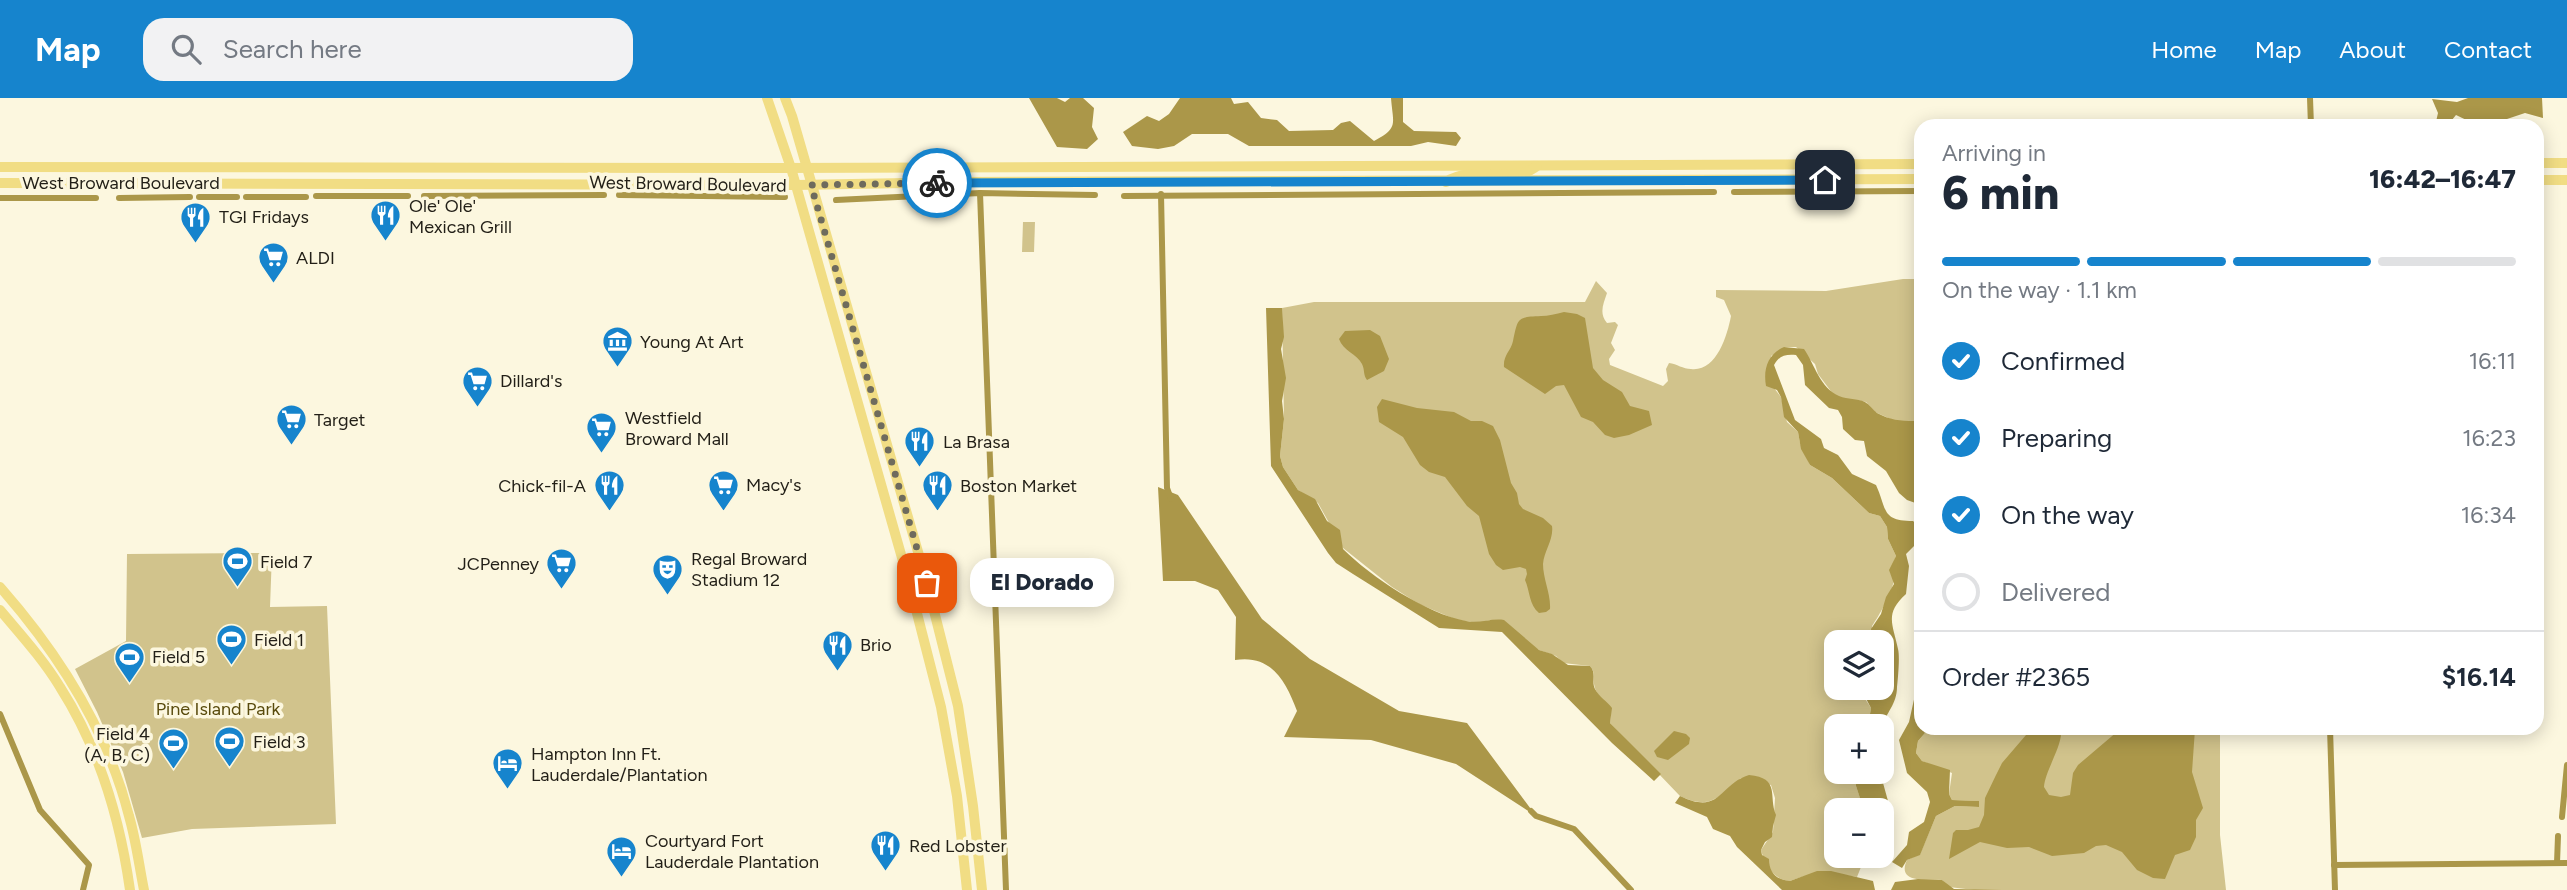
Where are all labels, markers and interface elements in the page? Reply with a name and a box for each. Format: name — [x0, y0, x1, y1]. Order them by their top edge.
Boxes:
search box — [143, 18, 633, 81]
text: Map — [35, 30, 101, 69]
icon: search — [167, 30, 205, 68]
text: Search here — [223, 33, 362, 65]
text: Home — [2151, 35, 2217, 64]
text: Map — [2255, 35, 2301, 64]
text: About — [2339, 35, 2406, 64]
text: Contact — [2444, 35, 2532, 64]
text: Arriving in — [1942, 139, 2046, 167]
courier — [902, 148, 972, 218]
pin — [1795, 150, 1855, 210]
icon: home — [1806, 161, 1844, 199]
text: 16:42–16:47 — [2369, 163, 2516, 195]
icon: bike — [918, 164, 956, 202]
text: 6 min — [1942, 165, 2059, 221]
street label: West Broward Boulevard — [589, 171, 787, 197]
street label: West Broward Boulevard — [22, 172, 220, 194]
place label: Ole' Ole' Mexican Grill — [409, 195, 512, 238]
restaurant icon: Ole' Ole' Mexican Grill — [369, 199, 403, 243]
restaurant icon: TGI Fridays — [179, 200, 213, 244]
place label: TGI Fridays — [219, 206, 309, 228]
supermarket icon: ALDI — [256, 241, 290, 285]
place label: ALDI — [296, 247, 335, 269]
text: On the way · 1.1 km — [1942, 276, 2137, 304]
museum icon: Young At Art — [600, 325, 634, 369]
place label: Young At Art — [640, 331, 744, 353]
icon: check — [1942, 342, 1980, 380]
text: Confirmed — [2001, 345, 2125, 377]
text: 16:11 — [2469, 347, 2516, 375]
supermarket icon: Dillard's — [460, 364, 494, 408]
place label: Dillard's — [500, 370, 562, 392]
supermarket icon: Target — [274, 403, 308, 447]
place label: Westfield Broward Mall — [625, 407, 729, 450]
place label: Target — [314, 409, 365, 431]
supermarket icon: Westfield Broward Mall — [585, 411, 619, 455]
icon: check — [1942, 419, 1980, 457]
text: Preparing — [2001, 422, 2112, 454]
text: 16:23 — [2462, 424, 2516, 452]
restaurant icon: La Brasa — [903, 425, 937, 469]
place label: La Brasa — [943, 431, 1010, 453]
supermarket icon: Macy's — [706, 468, 740, 512]
restaurant icon: Chick-fil-A — [592, 469, 626, 513]
restaurant icon: Boston Market — [920, 469, 954, 513]
place label: Macy's — [746, 474, 801, 496]
place label: Chick-fil-A — [498, 475, 586, 497]
place label: Boston Market — [960, 475, 1077, 497]
icon: check — [1942, 496, 1980, 534]
text: On the way — [2001, 499, 2134, 531]
text: 16:34 — [2461, 501, 2516, 529]
sports icon: Field 7 — [220, 545, 254, 589]
supermarket icon: JCPenney — [545, 547, 579, 591]
place label: Regal Broward Stadium 12 — [691, 548, 807, 591]
place label: Field 7 — [260, 551, 313, 573]
theatre icon: Regal Broward Stadium 12 — [651, 552, 685, 596]
place label: JCPenney — [458, 553, 540, 575]
pin — [897, 553, 957, 613]
callout: El Dorado — [969, 559, 1112, 608]
icon: bag — [908, 564, 946, 602]
text: El Dorado — [990, 568, 1094, 596]
text: Delivered — [2001, 576, 2110, 608]
sports icon: Field 1 — [214, 623, 248, 667]
restaurant icon: Brio — [820, 628, 854, 672]
place label: Field 1 — [254, 629, 304, 651]
map controls — [1824, 630, 1894, 868]
button: layers — [1824, 630, 1894, 700]
place label: Brio — [860, 634, 892, 656]
sports icon: Field 5 — [112, 640, 146, 684]
place label: Field 5 — [152, 646, 205, 668]
text: Order #2365 — [1942, 661, 2090, 693]
text: $16.14 — [2442, 661, 2516, 693]
park label: Pine Island Park — [156, 698, 281, 720]
button: + — [1824, 714, 1894, 784]
place label: Field 4 (A, B, C) — [84, 723, 150, 766]
sports icon: Field 3 — [213, 725, 247, 769]
sports icon: Field 4 (A, B, C) — [156, 727, 190, 771]
place label: Field 3 — [253, 731, 306, 753]
place label: Hampton Inn Ft. Lauderdale/Plantation — [531, 743, 708, 786]
hotel icon: Hampton Inn Ft. Lauderdale/Plantation — [491, 747, 525, 791]
button: − — [1824, 798, 1894, 868]
restaurant icon: Red Lobster — [869, 829, 903, 873]
place label: Courtyard Fort Lauderdale Plantation — [645, 830, 819, 873]
hotel icon: Courtyard Fort Lauderdale Plantation — [605, 834, 639, 878]
place label: Red Lobster — [909, 835, 1007, 857]

